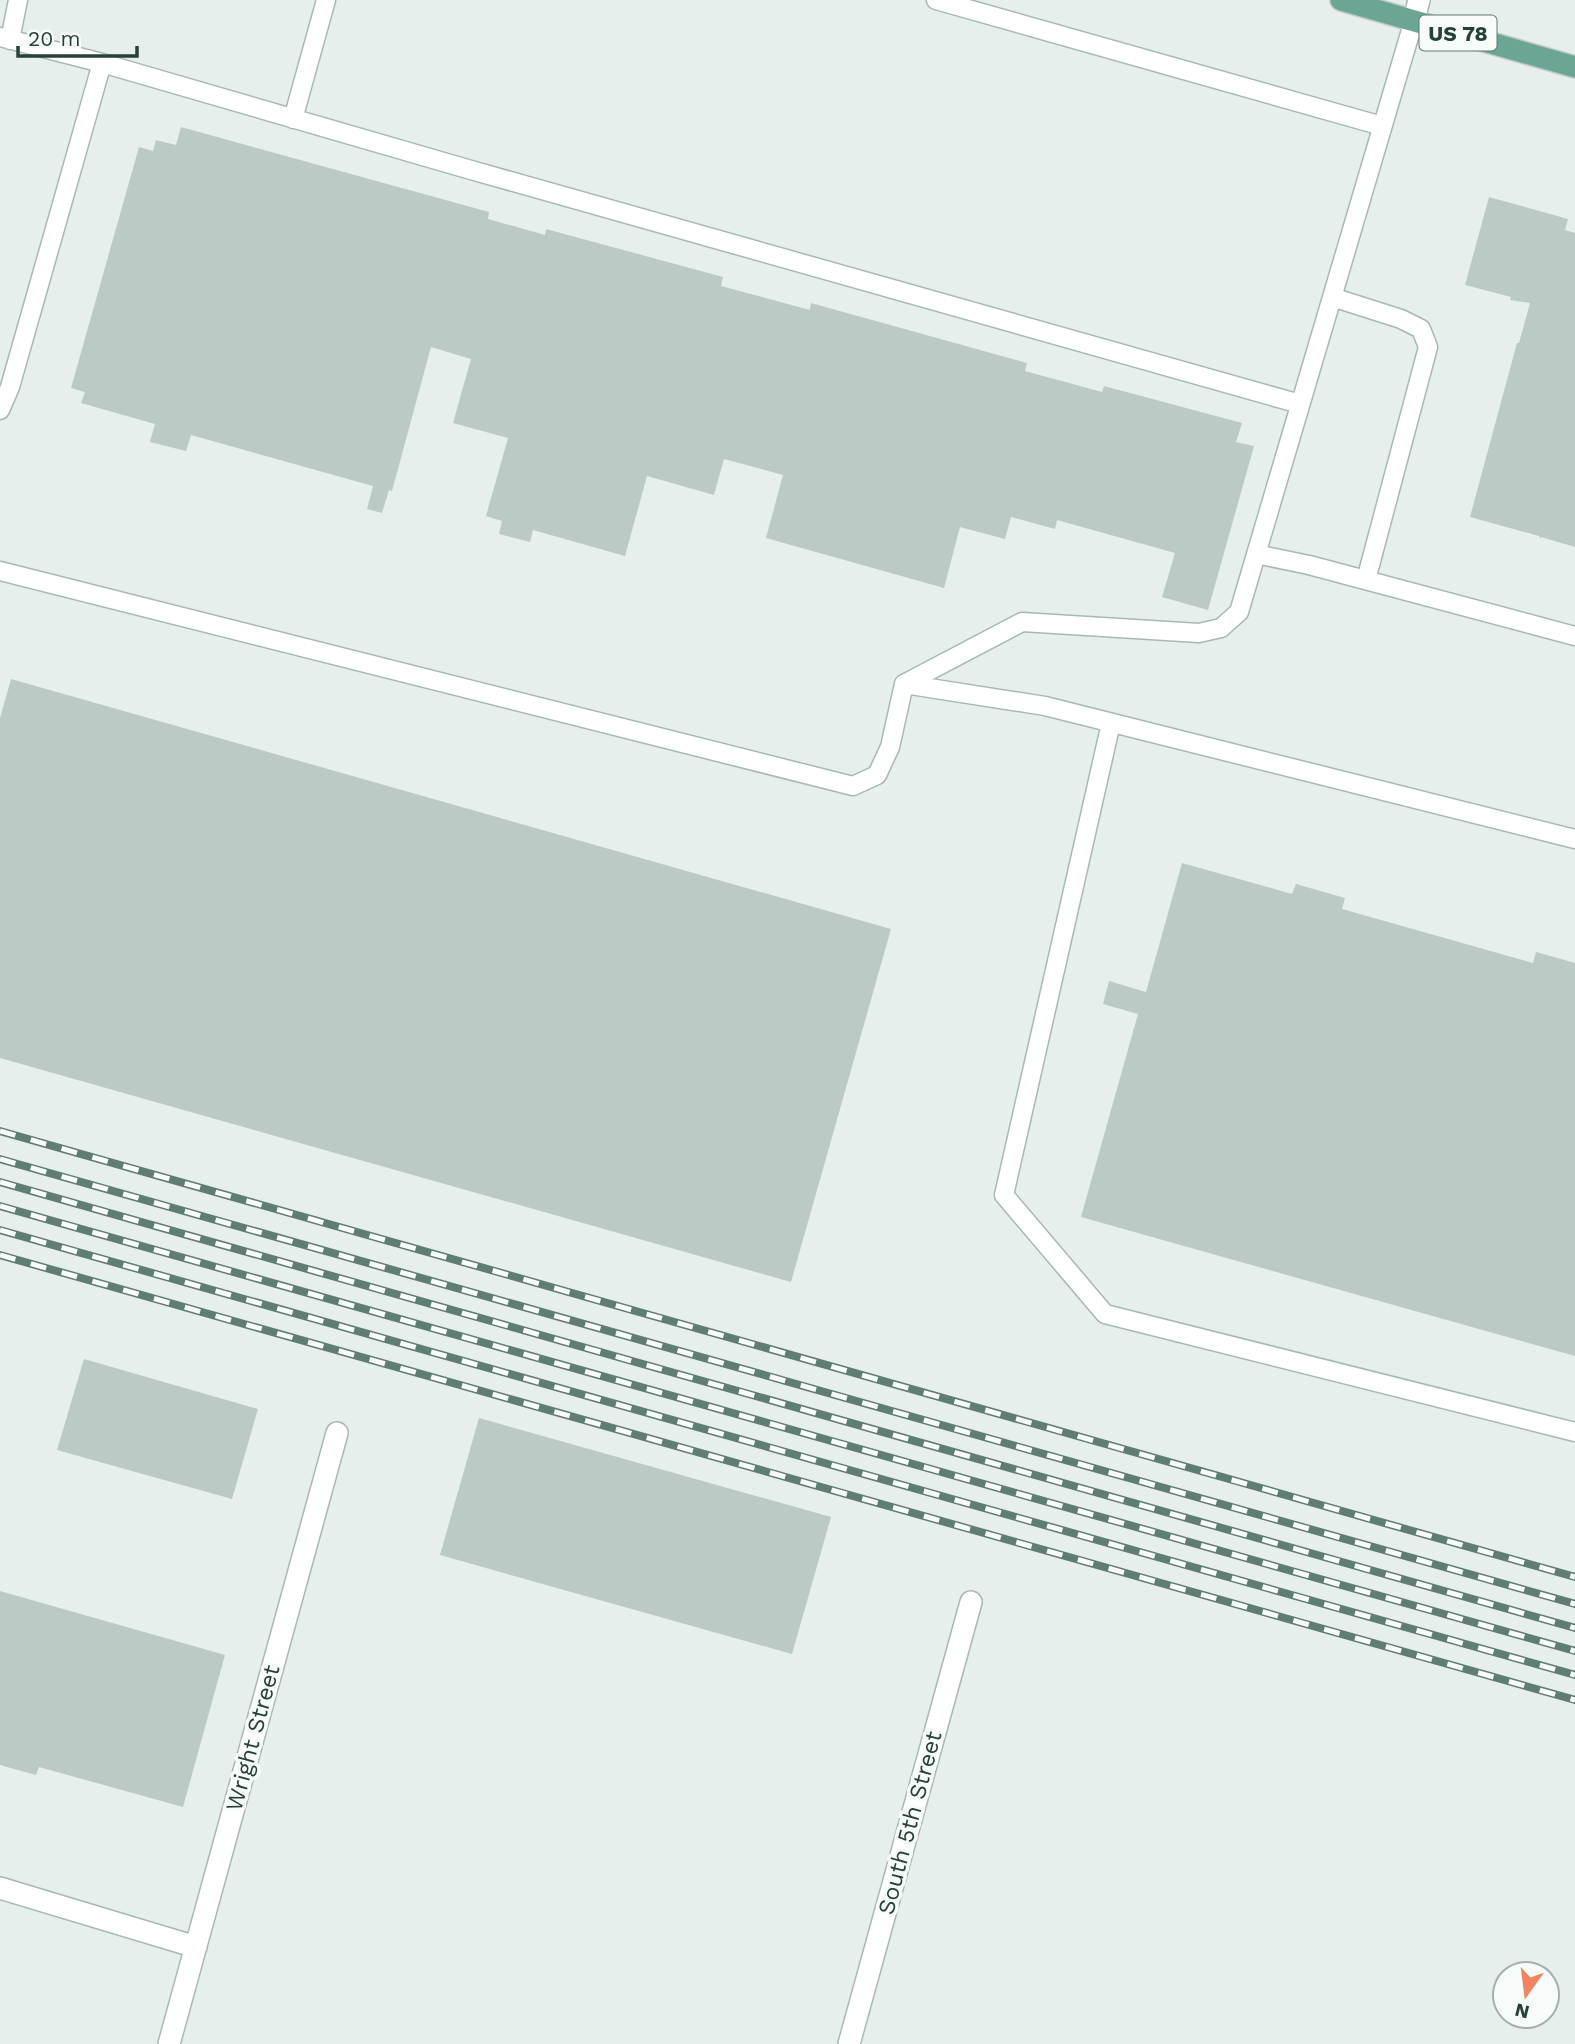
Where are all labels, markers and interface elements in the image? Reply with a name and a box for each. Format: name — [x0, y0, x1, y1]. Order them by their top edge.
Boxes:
scale bar — [18, 14, 136, 58]
road number: US 78 — [1420, 16, 1496, 50]
text: 20 m — [28, 26, 80, 51]
street label: Wright Street — [221, 1662, 286, 1814]
street label: South 5th Street — [873, 1728, 948, 1918]
north arrow — [1491, 1960, 1561, 2030]
text: N — [1512, 1998, 1532, 2024]

